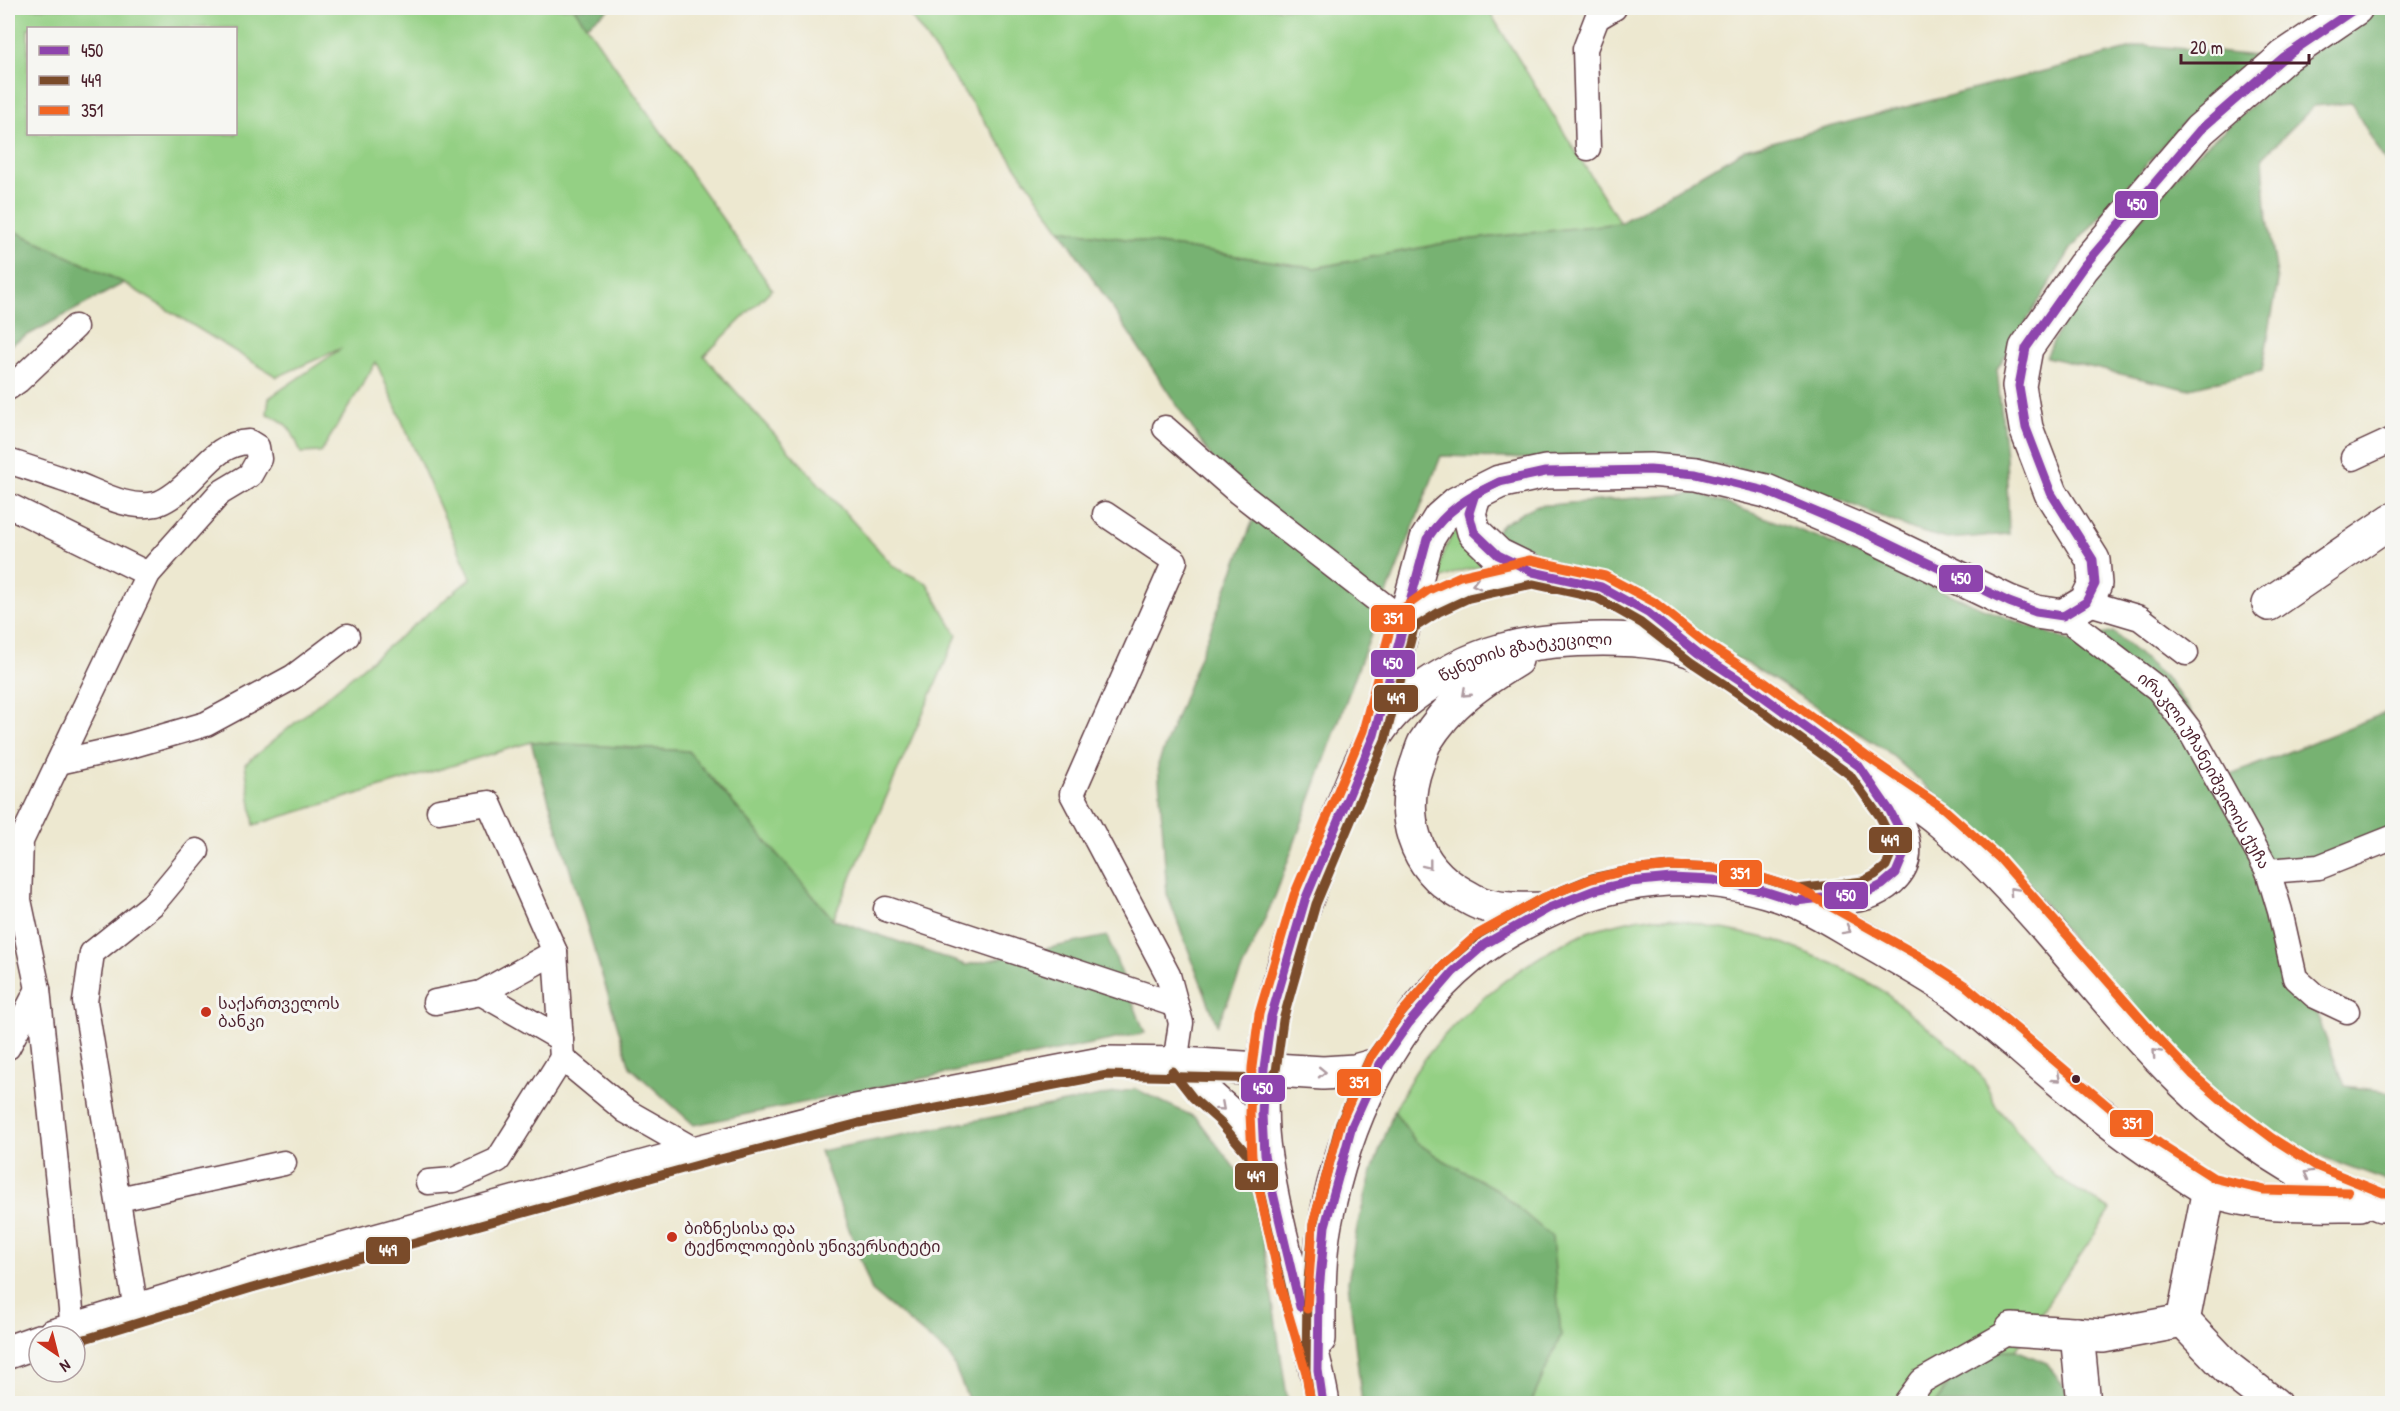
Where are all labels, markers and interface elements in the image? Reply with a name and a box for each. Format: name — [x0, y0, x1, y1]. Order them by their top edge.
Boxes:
legend — [27, 27, 237, 135]
scale bar — [2181, 27, 2308, 65]
text: 20 m — [2190, 35, 2223, 60]
text: 450 — [81, 38, 103, 63]
text: 449 — [81, 68, 101, 93]
text: 351 — [81, 98, 103, 123]
line badge: 450 — [2114, 190, 2159, 219]
text: 450 — [2127, 193, 2147, 215]
line badge: 450 — [1938, 564, 1984, 593]
text: 450 — [1951, 567, 1971, 589]
one-way arrow — [1471, 577, 1481, 590]
line badge: 351 — [1370, 604, 1416, 633]
text: 351 — [1383, 607, 1403, 629]
street label: წყნეთის გზატკეცილი — [1434, 628, 1612, 687]
line badge: 450 — [1370, 649, 1416, 678]
text: 450 — [1383, 652, 1403, 674]
street label: ირაკლი უჩანეიშვილის ქუჩა — [2133, 667, 2276, 873]
line badge: 449 — [1373, 684, 1419, 713]
one-way arrow — [1463, 686, 1473, 697]
text: 449 — [1387, 687, 1405, 709]
line badge: 449 — [1868, 826, 1913, 854]
text: 449 — [1881, 829, 1899, 851]
one-way arrow — [1421, 858, 1432, 869]
line badge: 351 — [1718, 859, 1763, 888]
text: 351 — [1730, 862, 1750, 884]
line badge: 450 — [1823, 881, 1869, 910]
text: 450 — [1836, 884, 1856, 906]
one-way arrow — [2009, 888, 2020, 898]
one-way arrow — [1841, 922, 1851, 934]
place label: საქართველოს ბანკი — [218, 992, 340, 1032]
marker: საქართველოს ბანკი — [199, 1005, 213, 1019]
one-way arrow — [2152, 1050, 2163, 1060]
one-way arrow — [1318, 1066, 1327, 1078]
line badge: 351 — [1336, 1068, 1382, 1097]
text: 351 — [1349, 1071, 1369, 1093]
one-way arrow — [2050, 1071, 2061, 1082]
unlabelled marker — [2070, 1073, 2082, 1085]
line badge: 450 — [1240, 1074, 1286, 1103]
text: 450 — [1253, 1077, 1273, 1099]
one-way arrow — [1214, 1100, 1225, 1111]
line badge: 351 — [2109, 1109, 2154, 1138]
text: 351 — [2122, 1112, 2142, 1134]
line badge: 449 — [1234, 1162, 1279, 1191]
text: 449 — [1247, 1165, 1265, 1187]
one-way arrow — [2303, 1170, 2314, 1181]
place label: ბიზნესისა და ტექნოლოიების უნივერსიტეტი — [684, 1217, 940, 1257]
marker: ბიზნესისა და ტექნოლოიების უნივერსიტეტი — [665, 1230, 679, 1244]
line badge: 449 — [365, 1236, 411, 1265]
text: 449 — [379, 1239, 397, 1261]
north arrow — [27, 1324, 87, 1384]
text: N — [55, 1355, 75, 1378]

